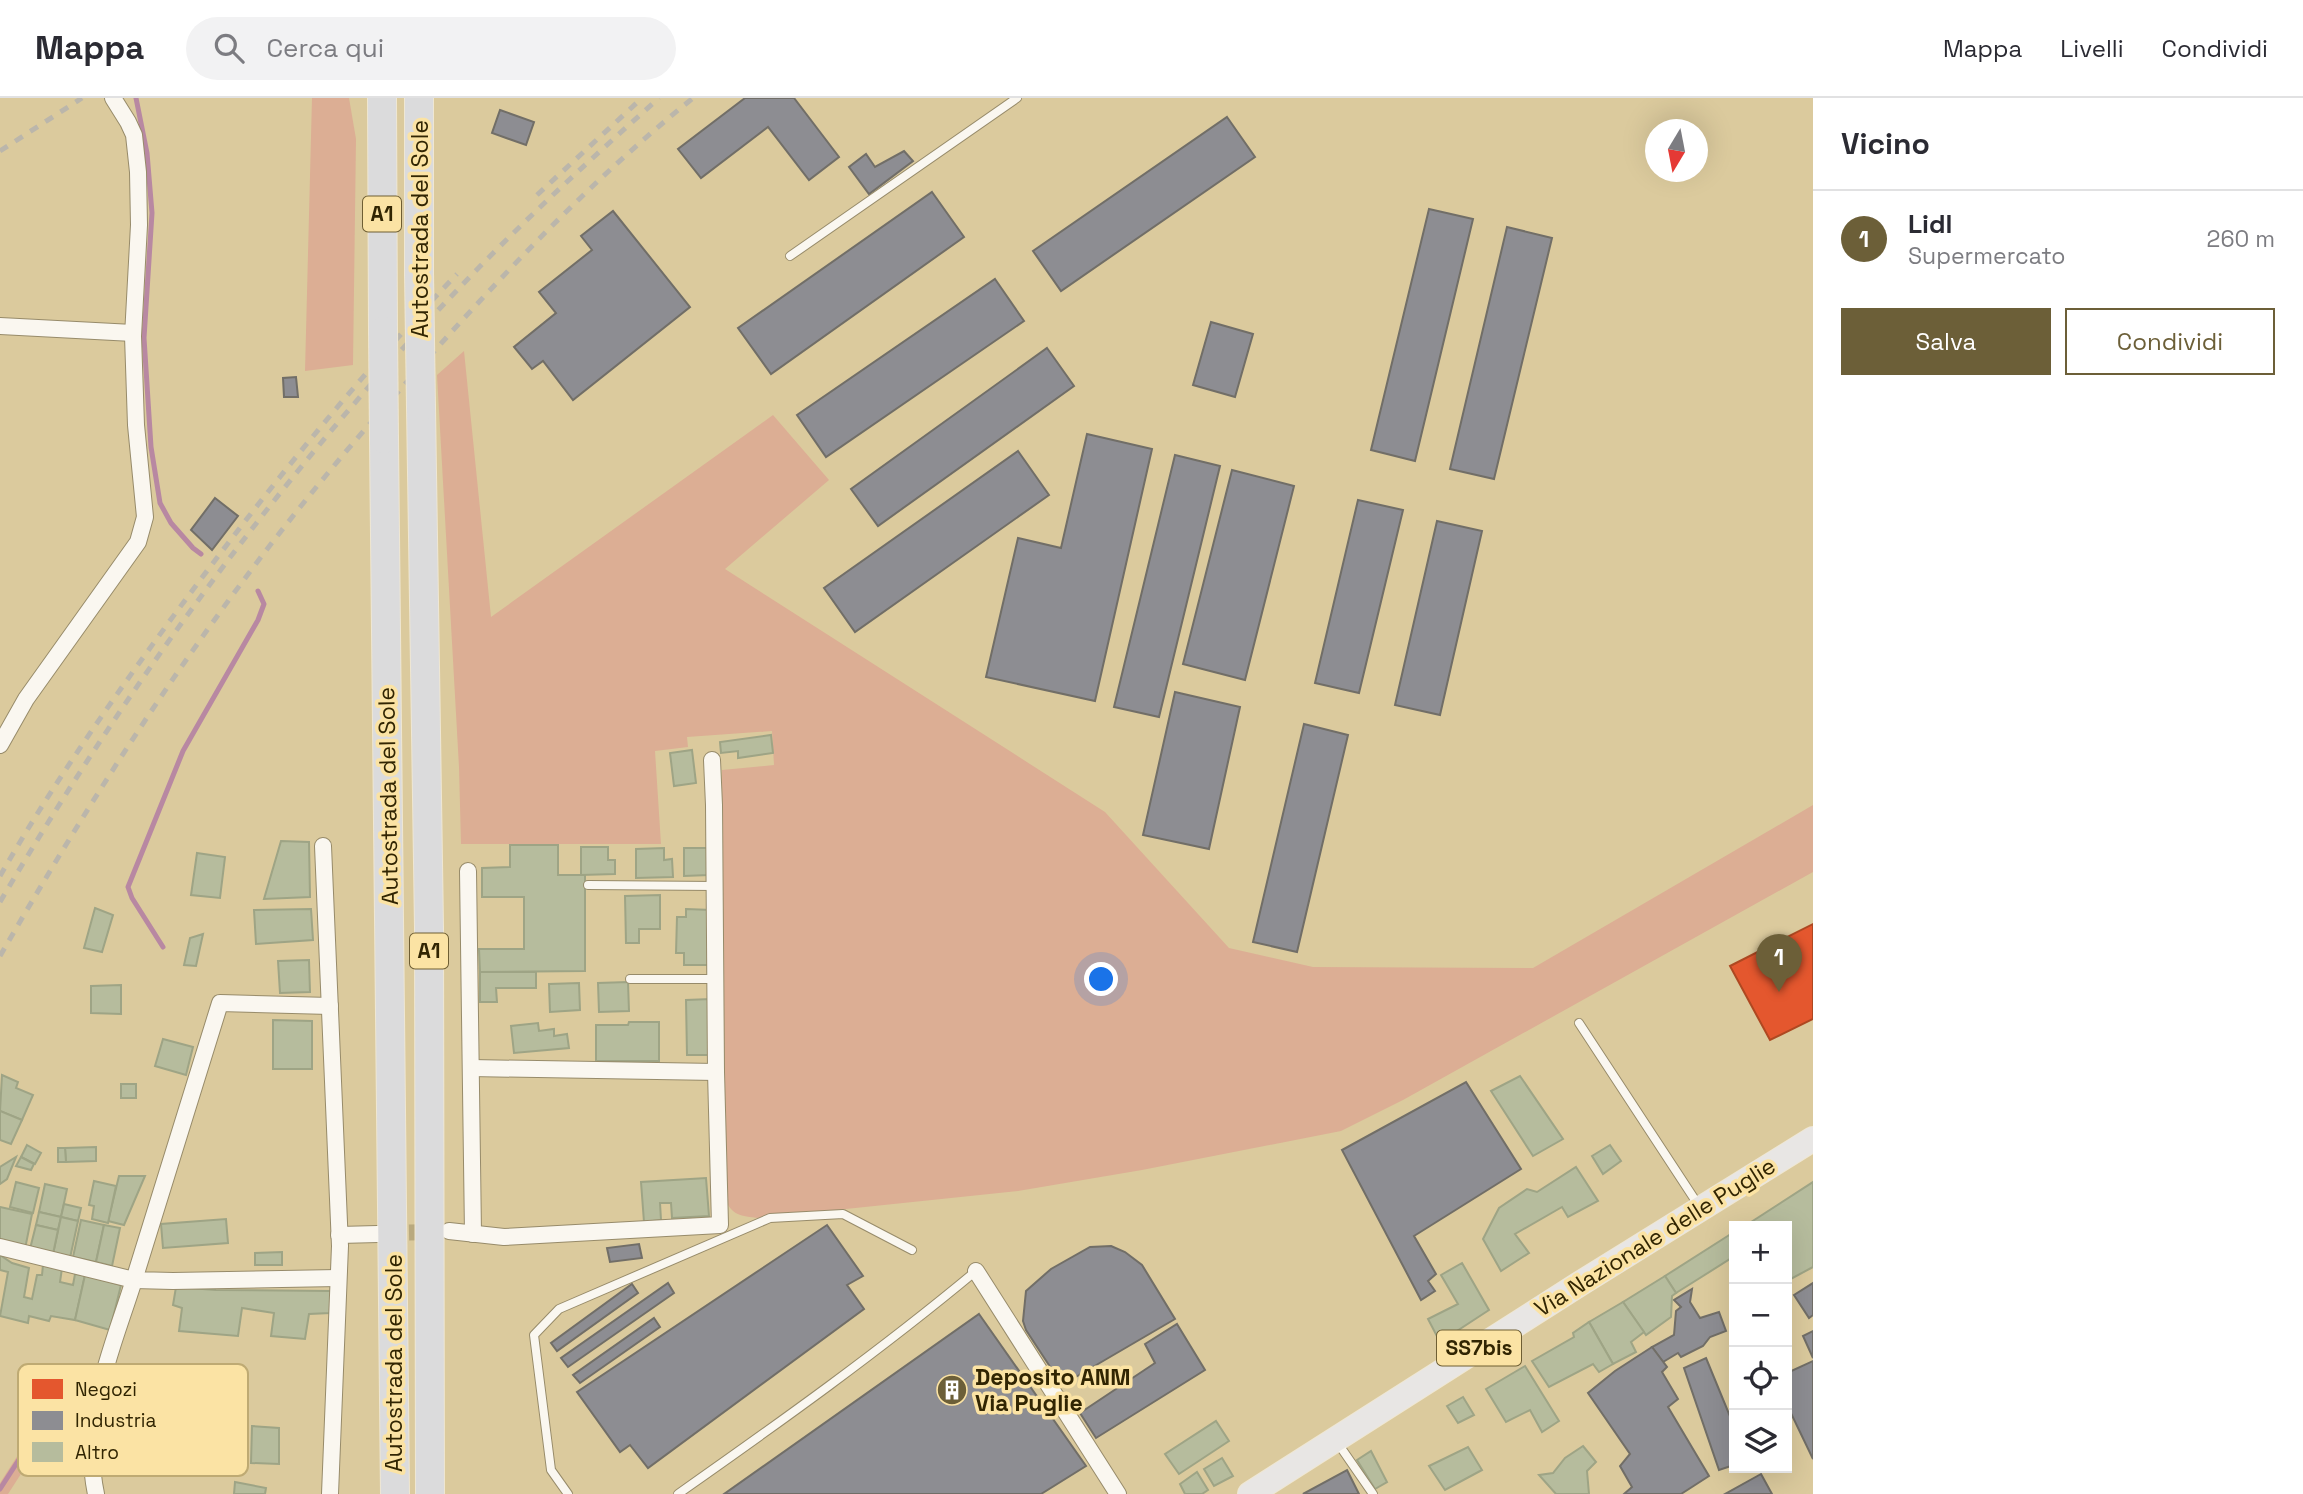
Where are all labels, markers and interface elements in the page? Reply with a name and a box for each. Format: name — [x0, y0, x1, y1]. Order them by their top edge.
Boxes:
search box — [186, 17, 676, 80]
text: Mappa — [35, 27, 144, 69]
icon: search — [210, 29, 248, 67]
text: Cerca qui — [266, 31, 384, 65]
text: Mappa — [1943, 33, 2022, 64]
text: Livelli — [2060, 33, 2124, 64]
text: Condividi — [2162, 33, 2268, 64]
north arrow — [1645, 119, 1708, 182]
street label: Autostrada del Sole — [405, 120, 435, 338]
text: Vicino — [1841, 124, 1930, 163]
road number: A1 — [363, 197, 401, 232]
text: Lidl — [1908, 207, 1953, 241]
text: 1 — [1859, 224, 1869, 254]
text: 260 m — [2207, 224, 2275, 254]
text: Supermercato — [1908, 241, 2066, 271]
button: Salva — [1841, 308, 2051, 375]
button: Condividi — [2065, 308, 2275, 375]
street label: Autostrada del Sole — [371, 687, 405, 905]
road number: A1 — [410, 934, 448, 968]
pin: 1 — [1756, 934, 1802, 992]
your location — [1084, 962, 1118, 996]
street label: Via Nazionale delle Puglie — [1529, 1150, 1781, 1324]
map controls — [1729, 1221, 1792, 1473]
button: + — [1729, 1221, 1792, 1284]
street label: Autostrada del Sole — [379, 1254, 409, 1472]
button: − — [1729, 1284, 1792, 1347]
road number: SS7bis — [1437, 1330, 1521, 1366]
button: locate — [1729, 1347, 1792, 1410]
place label: Deposito ANM Via Puglie — [975, 1362, 1131, 1418]
legend — [18, 1364, 248, 1476]
building icon: Deposito ANM Via Puglie — [935, 1373, 969, 1407]
text: Negozi — [75, 1377, 137, 1402]
text: Industria — [75, 1408, 157, 1433]
button: layers — [1729, 1410, 1792, 1473]
text: Altro — [75, 1440, 119, 1465]

